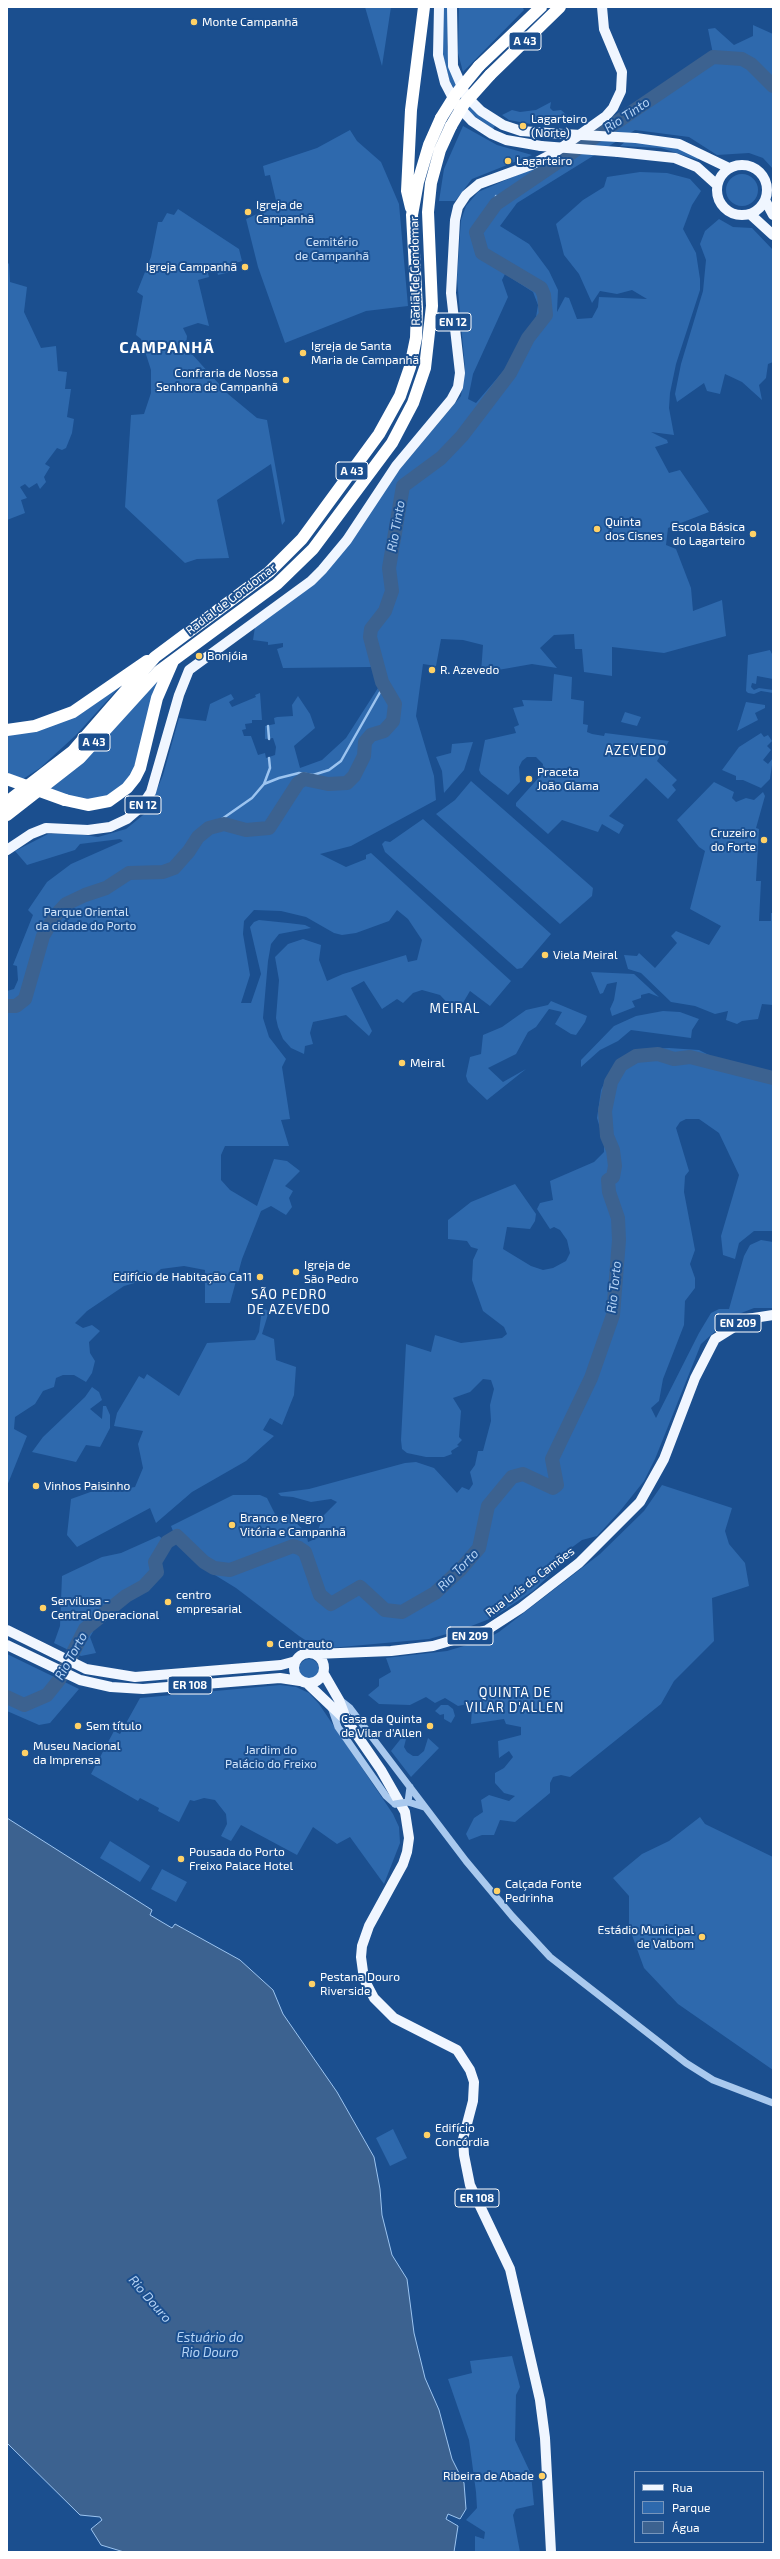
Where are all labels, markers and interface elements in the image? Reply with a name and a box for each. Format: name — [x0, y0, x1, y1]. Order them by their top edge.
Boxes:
place label: Monte Campanhã — [202, 15, 298, 29]
marker: Monte Campanhã — [189, 17, 199, 27]
road number: A 43 — [509, 32, 541, 50]
water label: Rio Tinto — [601, 94, 653, 136]
place label: Lagarteiro (Norte) — [531, 112, 587, 140]
marker: Lagarteiro (Norte) — [518, 121, 528, 131]
place label: Lagarteiro — [516, 154, 572, 168]
marker: Lagarteiro — [503, 156, 513, 166]
place label: Igreja de Campanhã — [256, 198, 314, 226]
marker: Igreja de Campanhã — [243, 207, 253, 217]
street label: Radial de Gondomar — [407, 216, 423, 326]
park label: Cemitério de Campanhã — [295, 235, 369, 263]
place label: Igreja Campanhã — [146, 260, 237, 274]
marker: Igreja Campanhã — [240, 262, 250, 272]
road number: EN 12 — [435, 313, 471, 331]
district label: CAMPANHÃ — [119, 338, 215, 358]
place label: Igreja de Santa Maria de Campanhã — [311, 339, 419, 367]
marker: Igreja de Santa Maria de Campanhã — [298, 348, 308, 358]
place label: Confraria de Nossa Senhora de Campanhã — [156, 366, 278, 394]
marker: Confraria de Nossa Senhora de Campanhã — [281, 375, 291, 385]
road number: A 43 — [336, 462, 368, 480]
water label: Rio Tinto — [384, 499, 408, 553]
place label: Quinta dos Cisnes — [605, 515, 663, 543]
place label: Escola Básica do Lagarteiro — [671, 520, 745, 548]
marker: Quinta dos Cisnes — [592, 524, 602, 534]
marker: Escola Básica do Lagarteiro — [748, 529, 758, 539]
street label: Radial de Gondomar — [183, 560, 279, 638]
place label: Bonjóia — [207, 649, 248, 663]
marker: Bonjóia — [194, 651, 204, 661]
place label: R. Azevedo — [440, 663, 499, 677]
marker: R. Azevedo — [427, 665, 437, 675]
road number: A 43 — [78, 733, 110, 751]
district label: AZEVEDO — [605, 743, 667, 759]
place label: Praceta João Glama — [537, 765, 599, 793]
marker: Praceta João Glama — [524, 774, 534, 784]
road number: EN 12 — [125, 796, 161, 814]
place label: Cruzeiro do Forte — [711, 826, 756, 854]
marker: Cruzeiro do Forte — [759, 835, 769, 845]
park label: Parque Oriental da cidade do Porto — [36, 905, 136, 933]
place label: Viela Meiral — [553, 948, 617, 962]
marker: Viela Meiral — [540, 950, 550, 960]
district label: MEIRAL — [430, 1001, 480, 1017]
place label: Meiral — [410, 1056, 445, 1070]
marker: Meiral — [397, 1058, 407, 1068]
place label: Igreja de São Pedro — [304, 1258, 359, 1286]
water label: Rio Torto — [604, 1260, 624, 1314]
marker: Igreja de São Pedro — [291, 1267, 301, 1277]
place label: Edifício de Habitação Ca11 — [113, 1270, 252, 1284]
marker: Edifício de Habitação Ca11 — [255, 1272, 265, 1282]
district label: SÃO PEDRO DE AZEVEDO — [247, 1287, 331, 1318]
road number: EN 209 — [715, 1314, 761, 1332]
place label: Vinhos Paisinho — [44, 1479, 130, 1493]
marker: Vinhos Paisinho — [31, 1481, 41, 1491]
place label: Branco e Negro Vitória e Campanhã — [240, 1511, 346, 1539]
marker: Branco e Negro Vitória e Campanhã — [227, 1520, 237, 1530]
street label: Rua Luís de Camões — [483, 1544, 577, 1620]
water label: Rio Torto — [434, 1546, 482, 1594]
place label: centro empresarial — [176, 1588, 242, 1616]
place label: Servilusa - Central Operacional — [51, 1594, 159, 1622]
marker: centro empresarial — [163, 1597, 173, 1607]
marker: Servilusa - Central Operacional — [38, 1603, 48, 1613]
road number: EN 209 — [447, 1627, 493, 1645]
water label: Rio Torto — [52, 1629, 90, 1683]
place label: Centrauto — [278, 1637, 332, 1651]
marker: Centrauto — [265, 1639, 275, 1649]
road number: ER 108 — [168, 1676, 212, 1694]
district label: QUINTA DE VILAR D'ALLEN — [466, 1685, 564, 1716]
place label: Casa da Quinta de Vilar d'Allen — [341, 1712, 422, 1740]
place label: Sem título — [86, 1719, 142, 1733]
marker: Sem título — [73, 1721, 83, 1731]
marker: Casa da Quinta de Vilar d'Allen — [425, 1721, 435, 1731]
place label: Museu Nacional da Imprensa — [33, 1739, 120, 1767]
park label: Jardim do Palácio do Freixo — [225, 1743, 317, 1771]
marker: Museu Nacional da Imprensa — [20, 1748, 30, 1758]
place label: Pousada do Porto Freixo Palace Hotel — [189, 1845, 293, 1873]
marker: Pousada do Porto Freixo Palace Hotel — [176, 1854, 186, 1864]
place label: Calçada Fonte Pedrinha — [505, 1877, 582, 1905]
marker: Calçada Fonte Pedrinha — [492, 1886, 502, 1896]
place label: Estádio Municipal de Valbom — [597, 1923, 694, 1951]
marker: Estádio Municipal de Valbom — [697, 1932, 707, 1942]
place label: Pestana Douro Riverside — [320, 1970, 400, 1998]
marker: Pestana Douro Riverside — [307, 1979, 317, 1989]
place label: Edifício Concórdia — [435, 2121, 489, 2149]
marker: Edifício Concórdia — [422, 2130, 432, 2140]
road number: ER 108 — [455, 2189, 499, 2207]
water label: Rio Douro — [125, 2272, 175, 2326]
water label: Estuário do Rio Douro — [177, 2330, 243, 2361]
place label: Ribeira de Abade — [443, 2469, 534, 2483]
marker: Ribeira de Abade — [537, 2471, 547, 2481]
legend — [634, 2471, 764, 2543]
text: Rua — [672, 2480, 693, 2494]
text: Parque — [672, 2500, 710, 2514]
text: Água — [672, 2520, 700, 2534]

